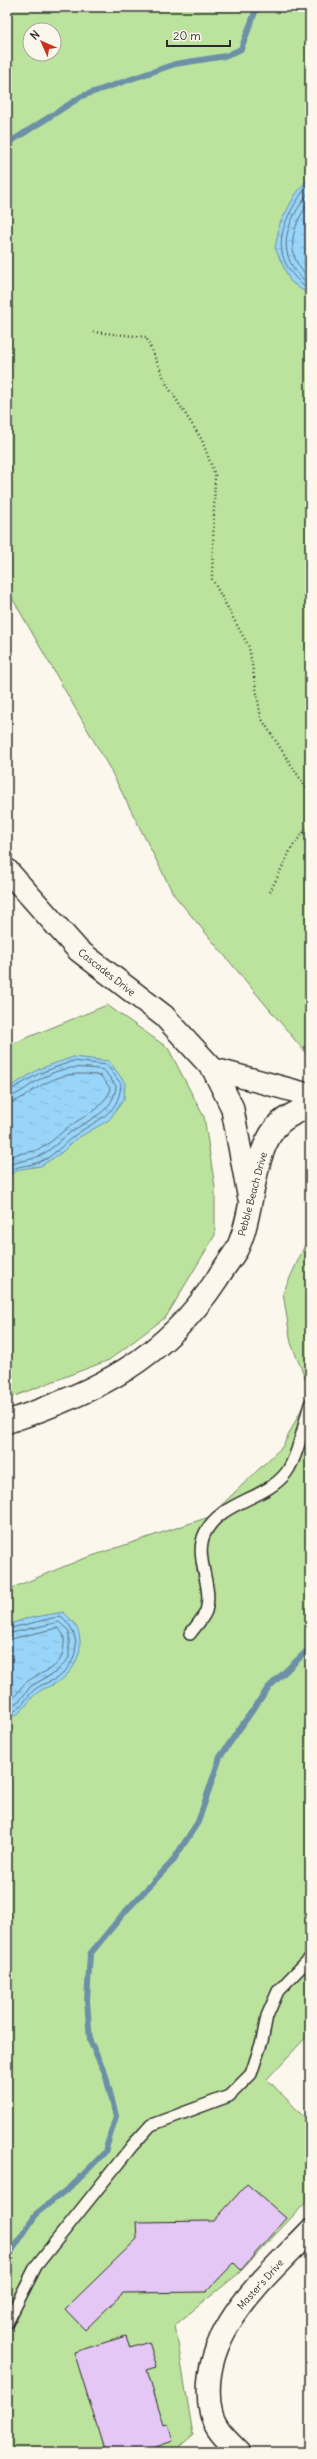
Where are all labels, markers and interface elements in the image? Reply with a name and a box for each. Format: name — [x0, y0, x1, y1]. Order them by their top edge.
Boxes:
north arrow — [22, 22, 62, 62]
scale bar — [167, 22, 230, 48]
text: N — [27, 27, 43, 43]
text: 20 m — [173, 28, 201, 43]
street label: Cascades Drive — [75, 946, 138, 999]
street label: Pebble Beach Drive — [235, 1151, 270, 1238]
street label: Master's Drive — [234, 2256, 286, 2312]

